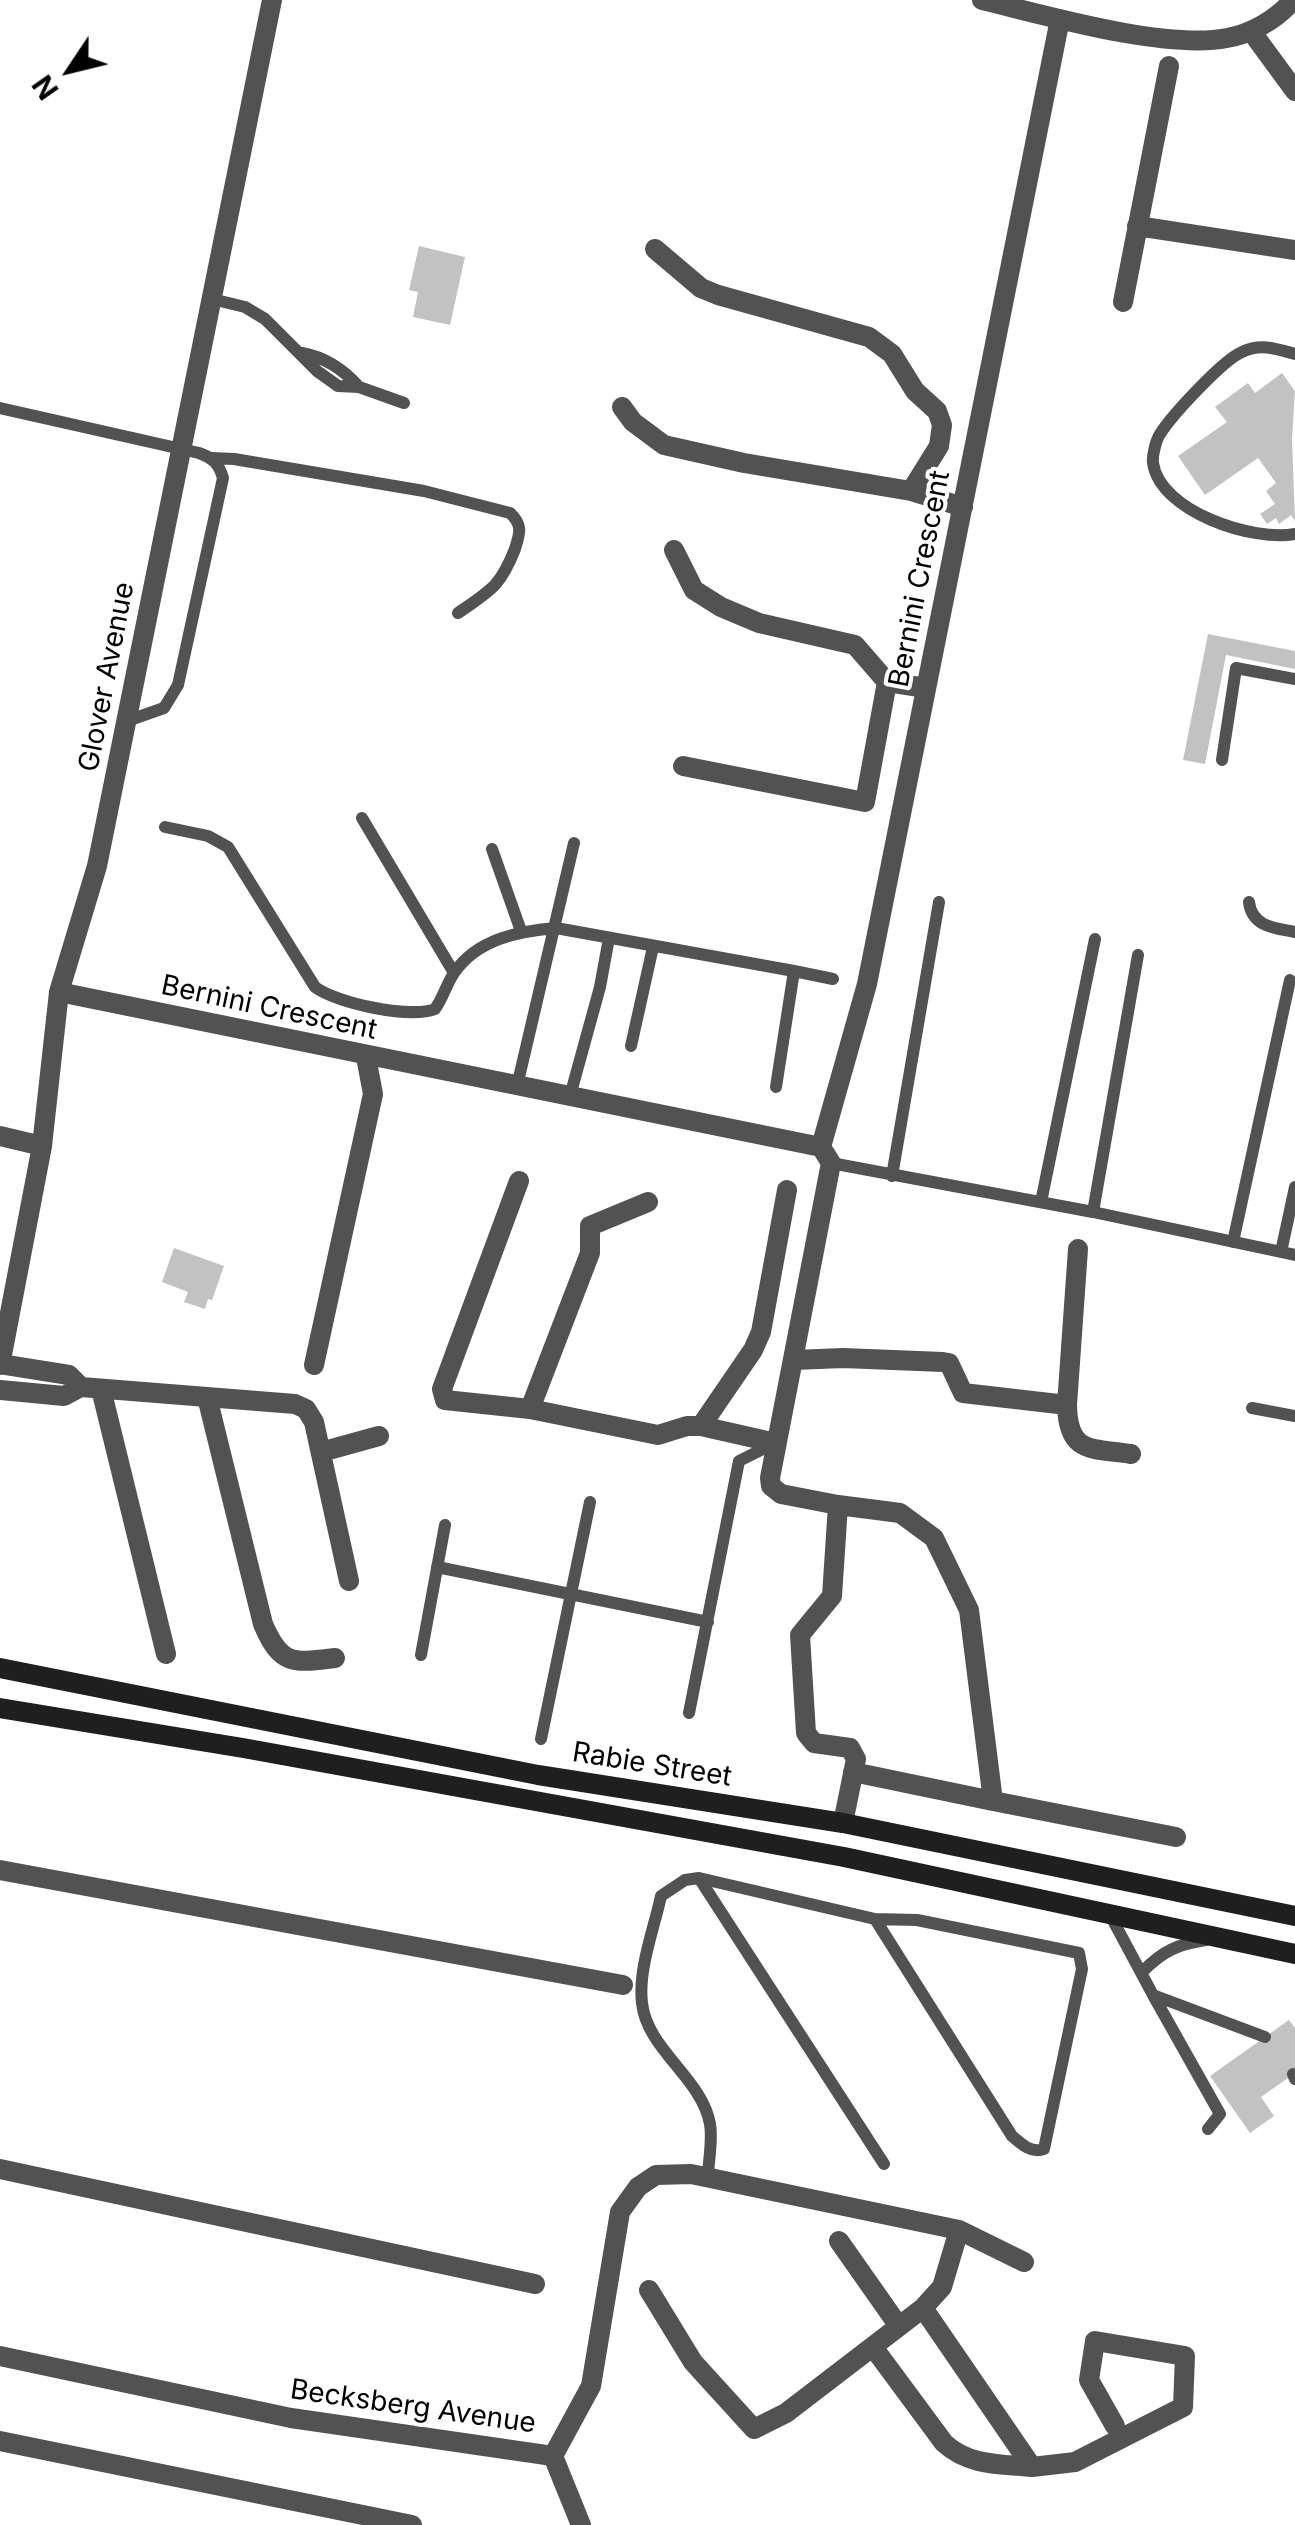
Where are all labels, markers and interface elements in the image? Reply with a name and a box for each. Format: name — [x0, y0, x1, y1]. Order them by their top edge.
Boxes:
north arrow — [20, 20, 120, 120]
text: N — [25, 69, 65, 106]
street label: Bernini Crescent — [883, 468, 957, 690]
street label: Glover Avenue — [72, 579, 142, 775]
street label: Bernini Crescent — [158, 969, 380, 1047]
street label: Rabie Street — [570, 1736, 734, 1794]
street label: Becksberg Avenue — [288, 2373, 538, 2441]

